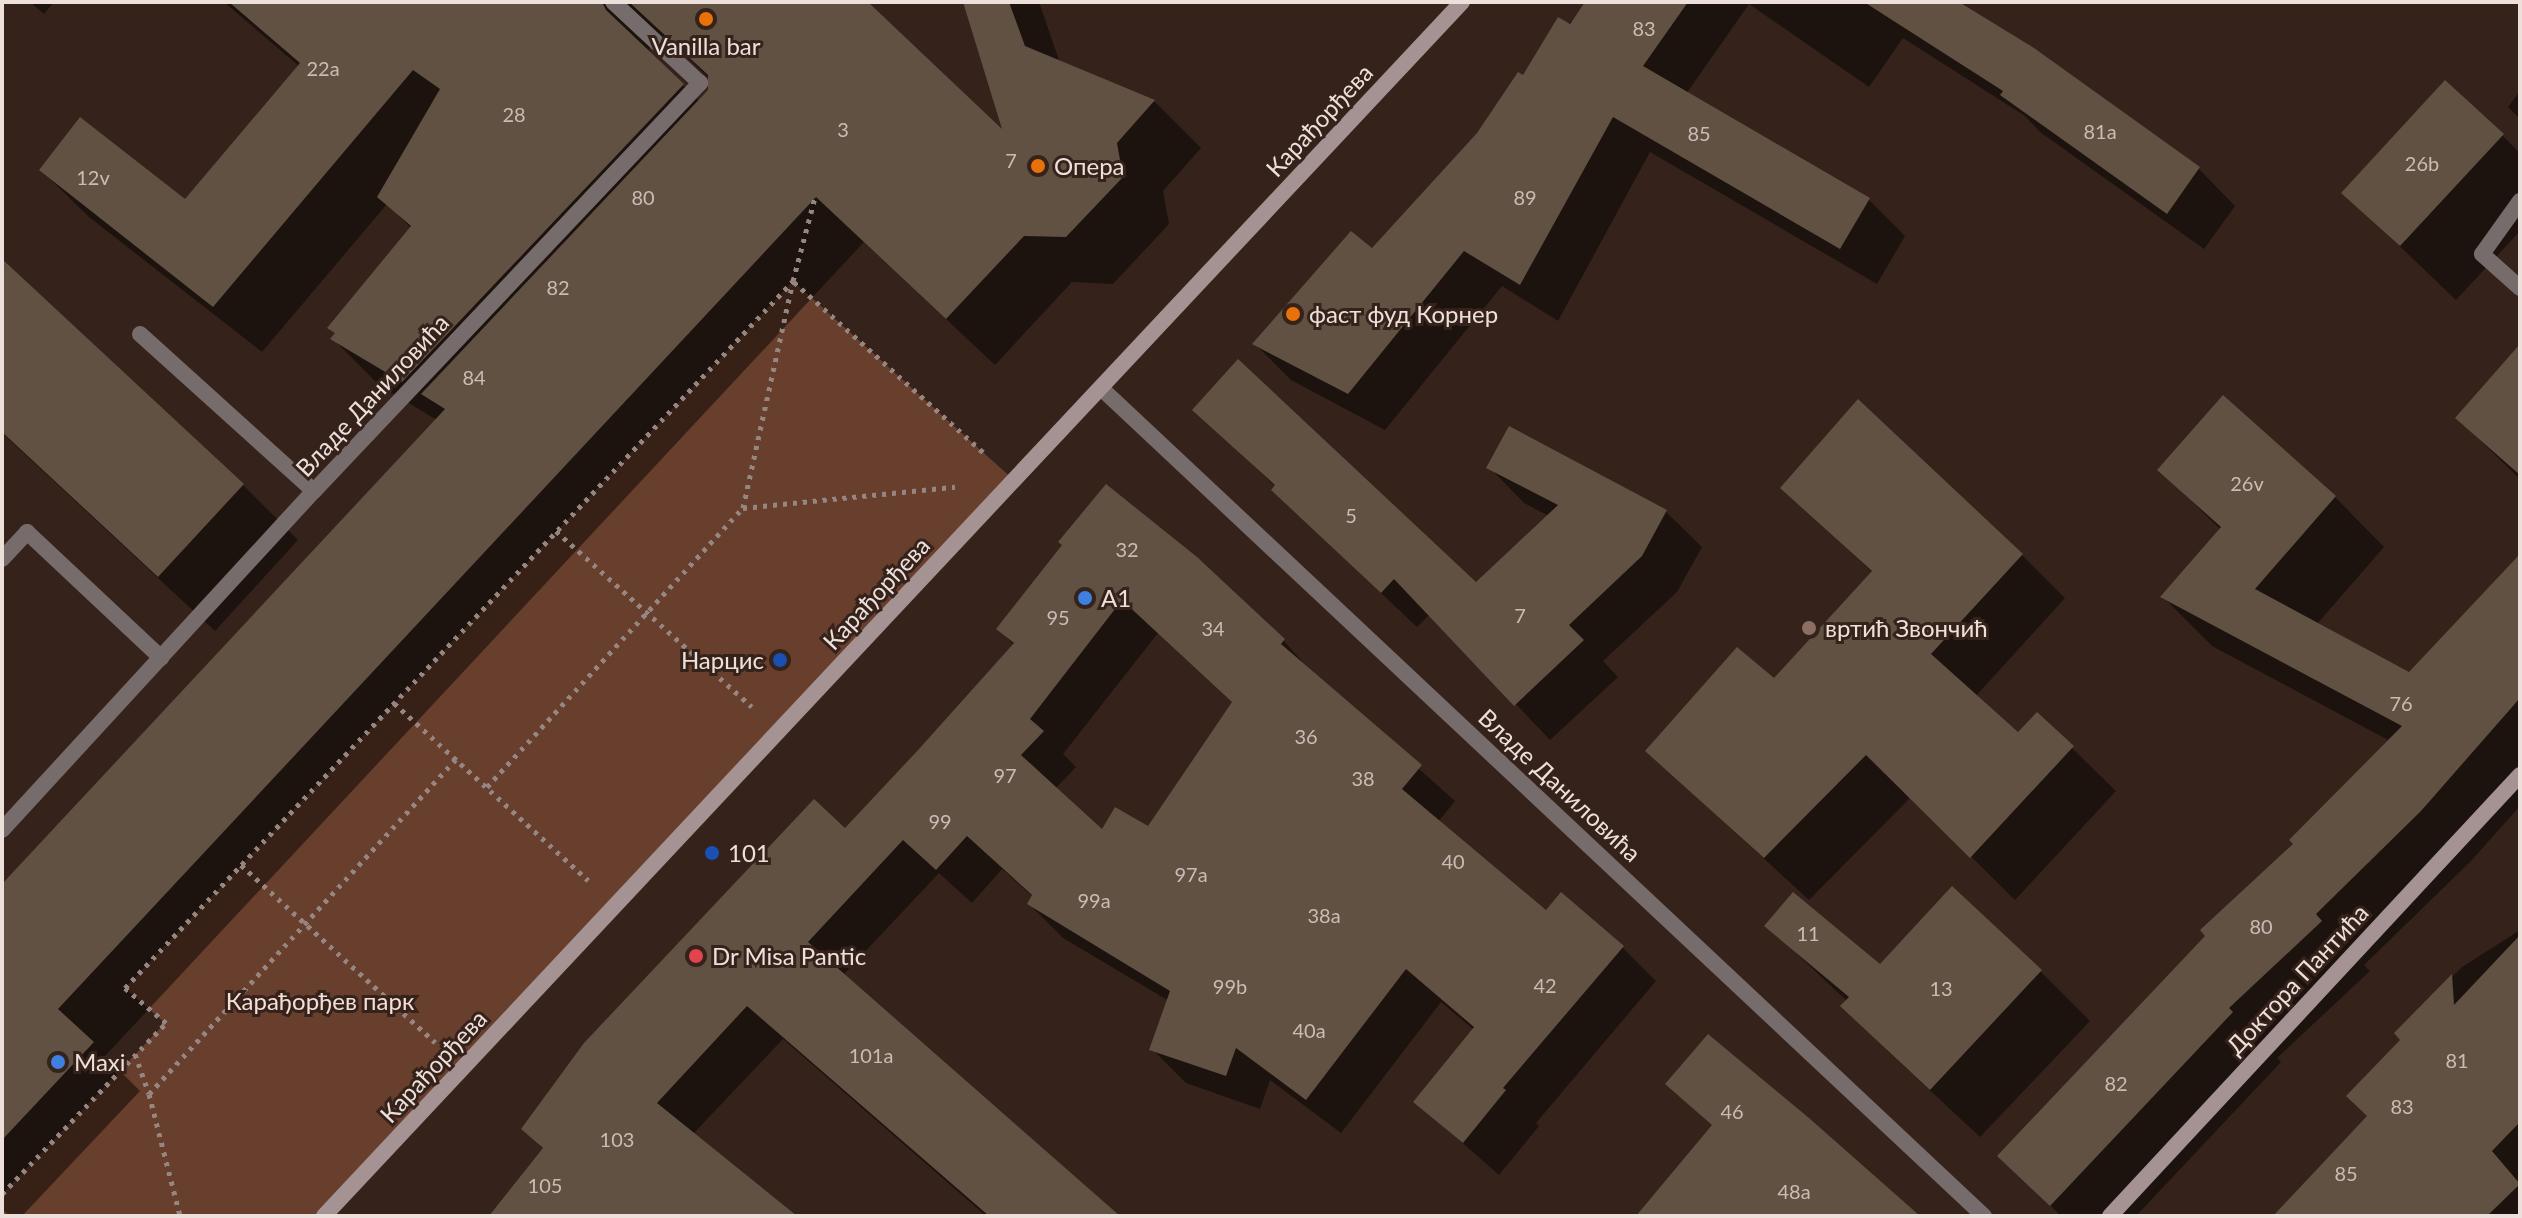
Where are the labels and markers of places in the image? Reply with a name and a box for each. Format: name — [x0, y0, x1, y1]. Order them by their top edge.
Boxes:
marker: Vanilla bar — [697, 10, 715, 28]
place label: Vanilla bar — [651, 32, 761, 60]
place label: Опера — [1054, 152, 1125, 180]
marker: Опера — [1029, 157, 1047, 175]
place label: фаст фуд Корнер — [1309, 300, 1498, 328]
marker: фаст фуд Корнер — [1284, 305, 1302, 323]
place label: A1 — [1101, 584, 1131, 612]
marker: A1 — [1076, 589, 1094, 607]
place label: вртић Звончић — [1825, 614, 1988, 642]
marker: вртић Звончић — [1800, 619, 1818, 637]
place label: Нарцис — [681, 646, 764, 674]
marker: Нарцис — [771, 651, 789, 669]
place label: 101 — [728, 839, 770, 867]
marker: 101 — [703, 844, 721, 862]
place label: Dr Misa Pantic — [712, 942, 867, 970]
marker: Dr Misa Pantic — [687, 947, 705, 965]
place label: Maxi — [74, 1048, 126, 1076]
marker: Maxi — [49, 1053, 67, 1071]

